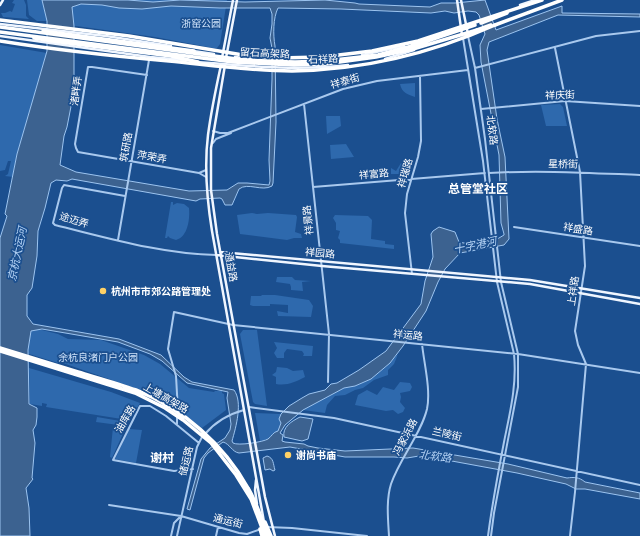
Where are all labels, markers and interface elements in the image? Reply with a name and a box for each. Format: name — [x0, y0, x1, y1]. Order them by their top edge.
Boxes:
park label: 浙窑公园 — [181, 17, 221, 30]
street label: 留石高架路 — [240, 45, 290, 61]
street label: 石祥路 — [308, 52, 338, 66]
street label: 祥泰街 — [329, 71, 361, 91]
street label: 渚畔弄 — [67, 75, 85, 107]
street label: 祥庆街 — [545, 88, 575, 102]
street label: 北软路 — [484, 114, 500, 146]
street label: 筑研路 — [117, 131, 135, 163]
street label: 萍荣弄 — [136, 148, 168, 166]
street label: 祥瑞路 — [395, 157, 415, 189]
street label: 星桥街 — [548, 157, 578, 171]
street label: 祥富路 — [358, 166, 390, 182]
district label: 总管堂社区 — [448, 181, 508, 196]
street label: 祥景路 — [300, 204, 316, 236]
street label: 途迈弄 — [58, 209, 90, 231]
street label: 祥盛路 — [562, 220, 594, 238]
water label: 京杭大运河 — [4, 224, 30, 282]
water label: 十字港河 — [452, 233, 500, 256]
street label: 祥园路 — [304, 245, 336, 261]
street label: 通益路 — [222, 251, 240, 283]
street label: 上祥路 — [564, 275, 582, 307]
place label: 杭州市市郊公路管理处 — [111, 285, 211, 298]
marker: 杭州市市郊公路管理处 — [98, 286, 108, 296]
street label: 祥运路 — [392, 327, 424, 343]
park label: 余杭良渚门户公园 — [58, 351, 138, 364]
street label: 上塘高架路 — [141, 380, 191, 416]
street label: 油库路 — [112, 403, 138, 435]
street label: 冯家浜路 — [390, 416, 420, 458]
street label: 兰陵街 — [431, 424, 463, 444]
street label: 储运路 — [176, 445, 196, 477]
water label: 北软路 — [418, 447, 453, 465]
place label: 谢尚书庙 — [296, 449, 336, 462]
district label: 谢村 — [150, 450, 174, 465]
marker: 谢尚书庙 — [283, 450, 293, 460]
street label: 通运街 — [212, 511, 244, 531]

